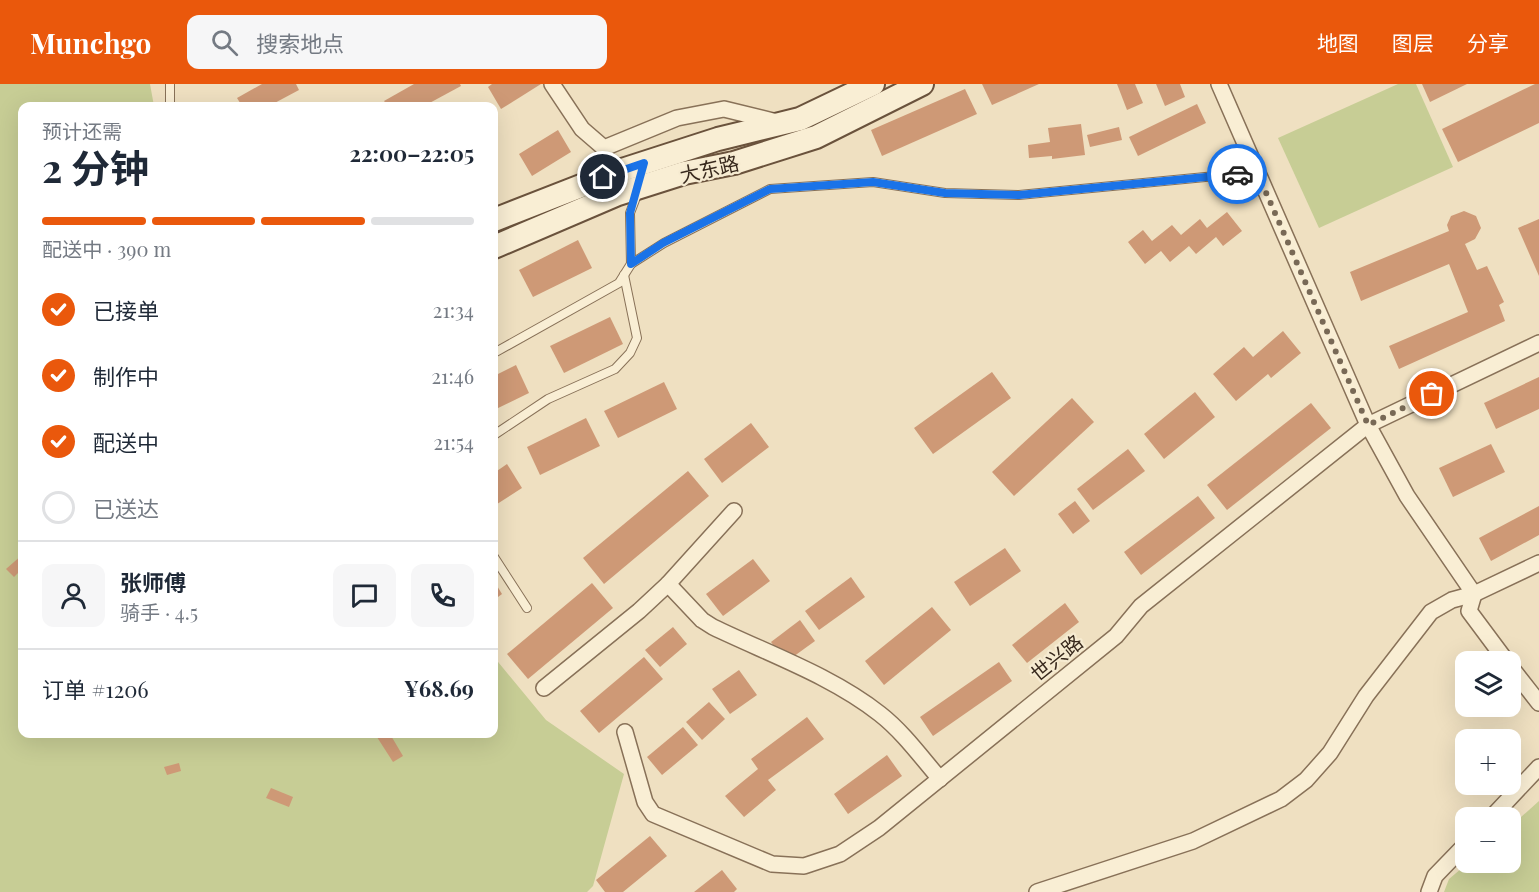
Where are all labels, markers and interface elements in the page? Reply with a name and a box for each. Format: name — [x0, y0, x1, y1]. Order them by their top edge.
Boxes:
search box — [187, 15, 607, 69]
text: Munchgo — [30, 24, 151, 61]
icon: search — [208, 26, 241, 59]
text: 搜索地点 — [256, 28, 344, 58]
text: 地图 — [1317, 28, 1359, 56]
text: 图层 — [1392, 28, 1434, 56]
text: 分享 — [1467, 28, 1509, 56]
text: 预计还需 — [42, 117, 122, 144]
text: 22:00–22:05 — [350, 138, 474, 168]
text: 2 分钟 — [42, 141, 149, 193]
courier — [1207, 144, 1267, 204]
street label: 大东路 — [677, 148, 741, 188]
pin — [577, 151, 628, 202]
icon: car — [1221, 158, 1254, 191]
icon: home — [586, 160, 619, 193]
text: 配送中 · 390 m — [42, 235, 171, 262]
icon: check — [42, 293, 75, 326]
text: 已接单 — [93, 295, 159, 325]
text: 21:34 — [433, 296, 474, 323]
icon: check — [42, 359, 75, 392]
text: 制作中 — [93, 361, 159, 391]
text: 21:46 — [431, 362, 474, 389]
pin — [1406, 368, 1457, 419]
icon: bag — [1415, 377, 1448, 410]
icon: check — [42, 425, 75, 458]
text: 配送中 — [93, 427, 159, 457]
text: 21:54 — [434, 428, 474, 455]
text: 已送达 — [93, 493, 159, 523]
button: person — [42, 564, 105, 627]
button: chat — [333, 564, 396, 627]
button: phone — [411, 564, 474, 627]
text: 张师傅 — [120, 567, 186, 597]
text: 骑手 · 4.5 — [120, 598, 198, 625]
street label: 世兴路 — [1024, 628, 1088, 686]
map controls — [1455, 651, 1521, 873]
button: layers — [1455, 651, 1521, 717]
text: ¥68.69 — [404, 673, 474, 703]
text: 订单 #1206 — [42, 674, 149, 704]
button: + — [1455, 729, 1521, 795]
button: − — [1455, 807, 1521, 873]

